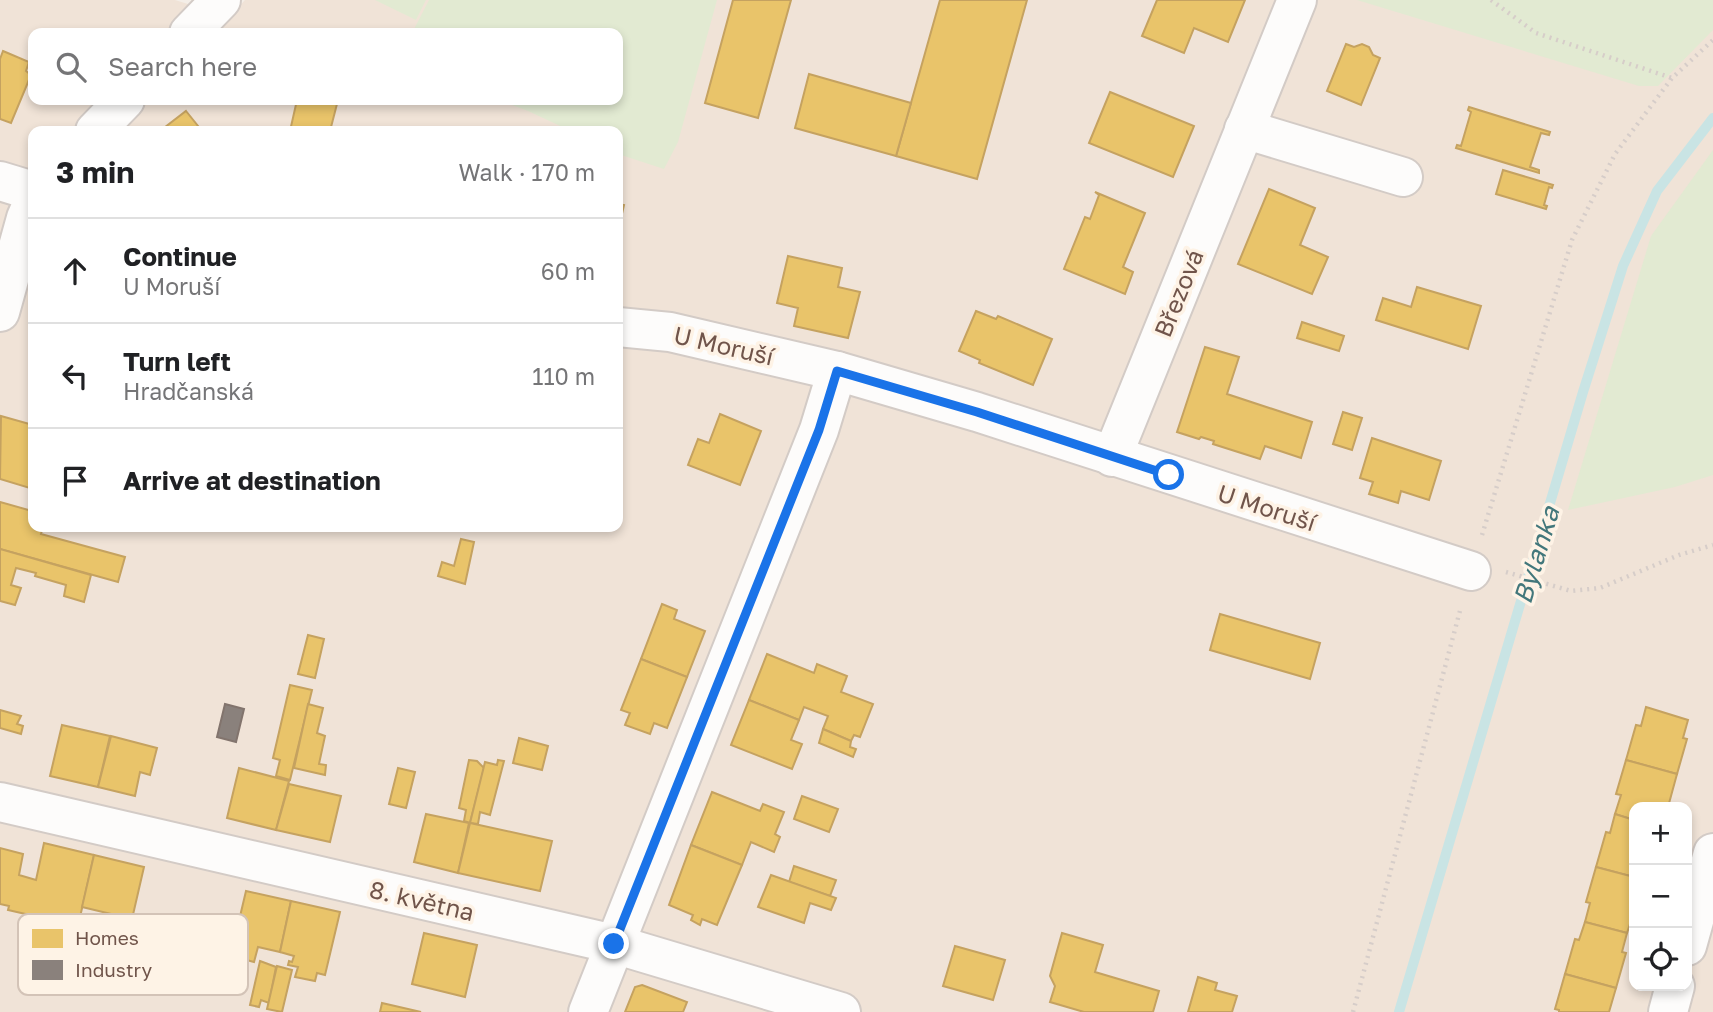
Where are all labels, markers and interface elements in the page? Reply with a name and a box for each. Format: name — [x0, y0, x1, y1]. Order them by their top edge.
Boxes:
search box — [28, 28, 623, 105]
icon: search — [52, 48, 90, 86]
text: Search here — [108, 51, 257, 82]
text: 3 min — [56, 154, 134, 190]
text: Walk · 170 m — [458, 158, 595, 186]
text: Continue — [123, 241, 237, 272]
street label: Březová — [1147, 245, 1209, 341]
icon: ahead — [56, 252, 94, 290]
text: 60 m — [541, 257, 595, 285]
text: U Moruší — [123, 272, 220, 300]
street label: U Moruší — [671, 319, 778, 371]
text: Turn left — [123, 346, 231, 377]
icon: left — [56, 357, 94, 395]
text: 110 m — [532, 362, 595, 390]
text: Hradčanská — [123, 377, 254, 405]
route start — [1153, 459, 1184, 490]
icon: arrive — [56, 462, 94, 500]
text: Arrive at destination — [123, 465, 381, 496]
street label: U Moruší — [1214, 478, 1321, 537]
water label: Bylanka — [1507, 501, 1566, 607]
map controls — [1629, 802, 1692, 991]
button: + — [1629, 802, 1692, 865]
button: − — [1629, 865, 1692, 928]
street label: 8. května — [367, 874, 477, 926]
legend — [18, 914, 248, 995]
text: Homes — [75, 926, 139, 949]
route end — [598, 928, 629, 959]
button: locate — [1629, 928, 1692, 991]
text: Industry — [75, 958, 152, 981]

